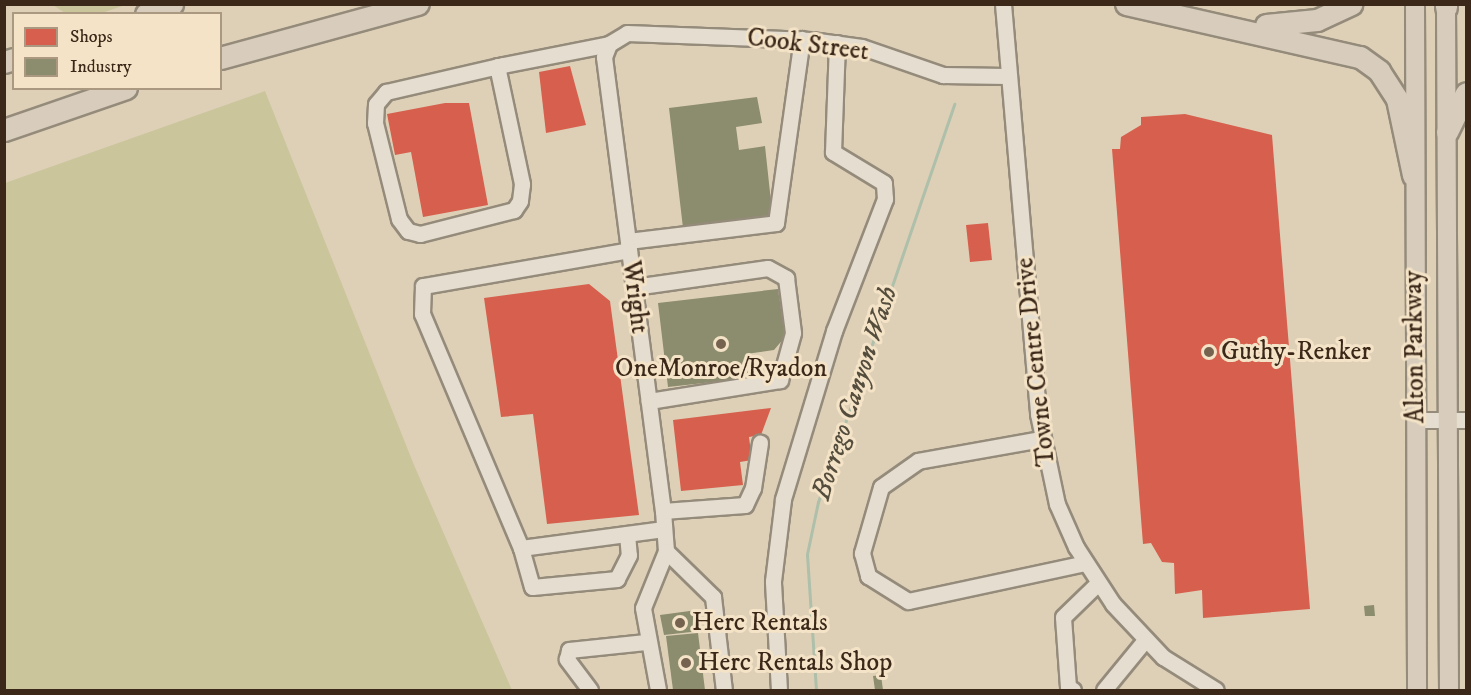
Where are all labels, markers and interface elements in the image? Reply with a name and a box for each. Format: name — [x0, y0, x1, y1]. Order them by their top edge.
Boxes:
legend — [12, 12, 222, 90]
street label: Cook Street — [745, 22, 871, 68]
text: Shops — [70, 26, 113, 48]
text: Industry — [70, 56, 131, 78]
street label: Towne Centre Drive — [1010, 256, 1062, 468]
street label: Wright — [615, 259, 655, 335]
street label: Alton Parkway — [1398, 270, 1432, 424]
water label: Borrego Canyon Wash — [805, 282, 905, 504]
place label: Guthy-Renker — [1221, 336, 1371, 368]
marker: OneMonroe/Ryadon — [714, 337, 728, 351]
marker: Guthy-Renker — [1202, 345, 1216, 359]
place label: OneMonroe/Ryadon — [615, 353, 827, 385]
place label: Herc Rentals — [692, 607, 828, 639]
marker: Herc Rentals — [673, 616, 687, 630]
place label: Herc Rentals Shop — [698, 647, 892, 679]
marker: Herc Rentals Shop — [679, 656, 693, 670]

